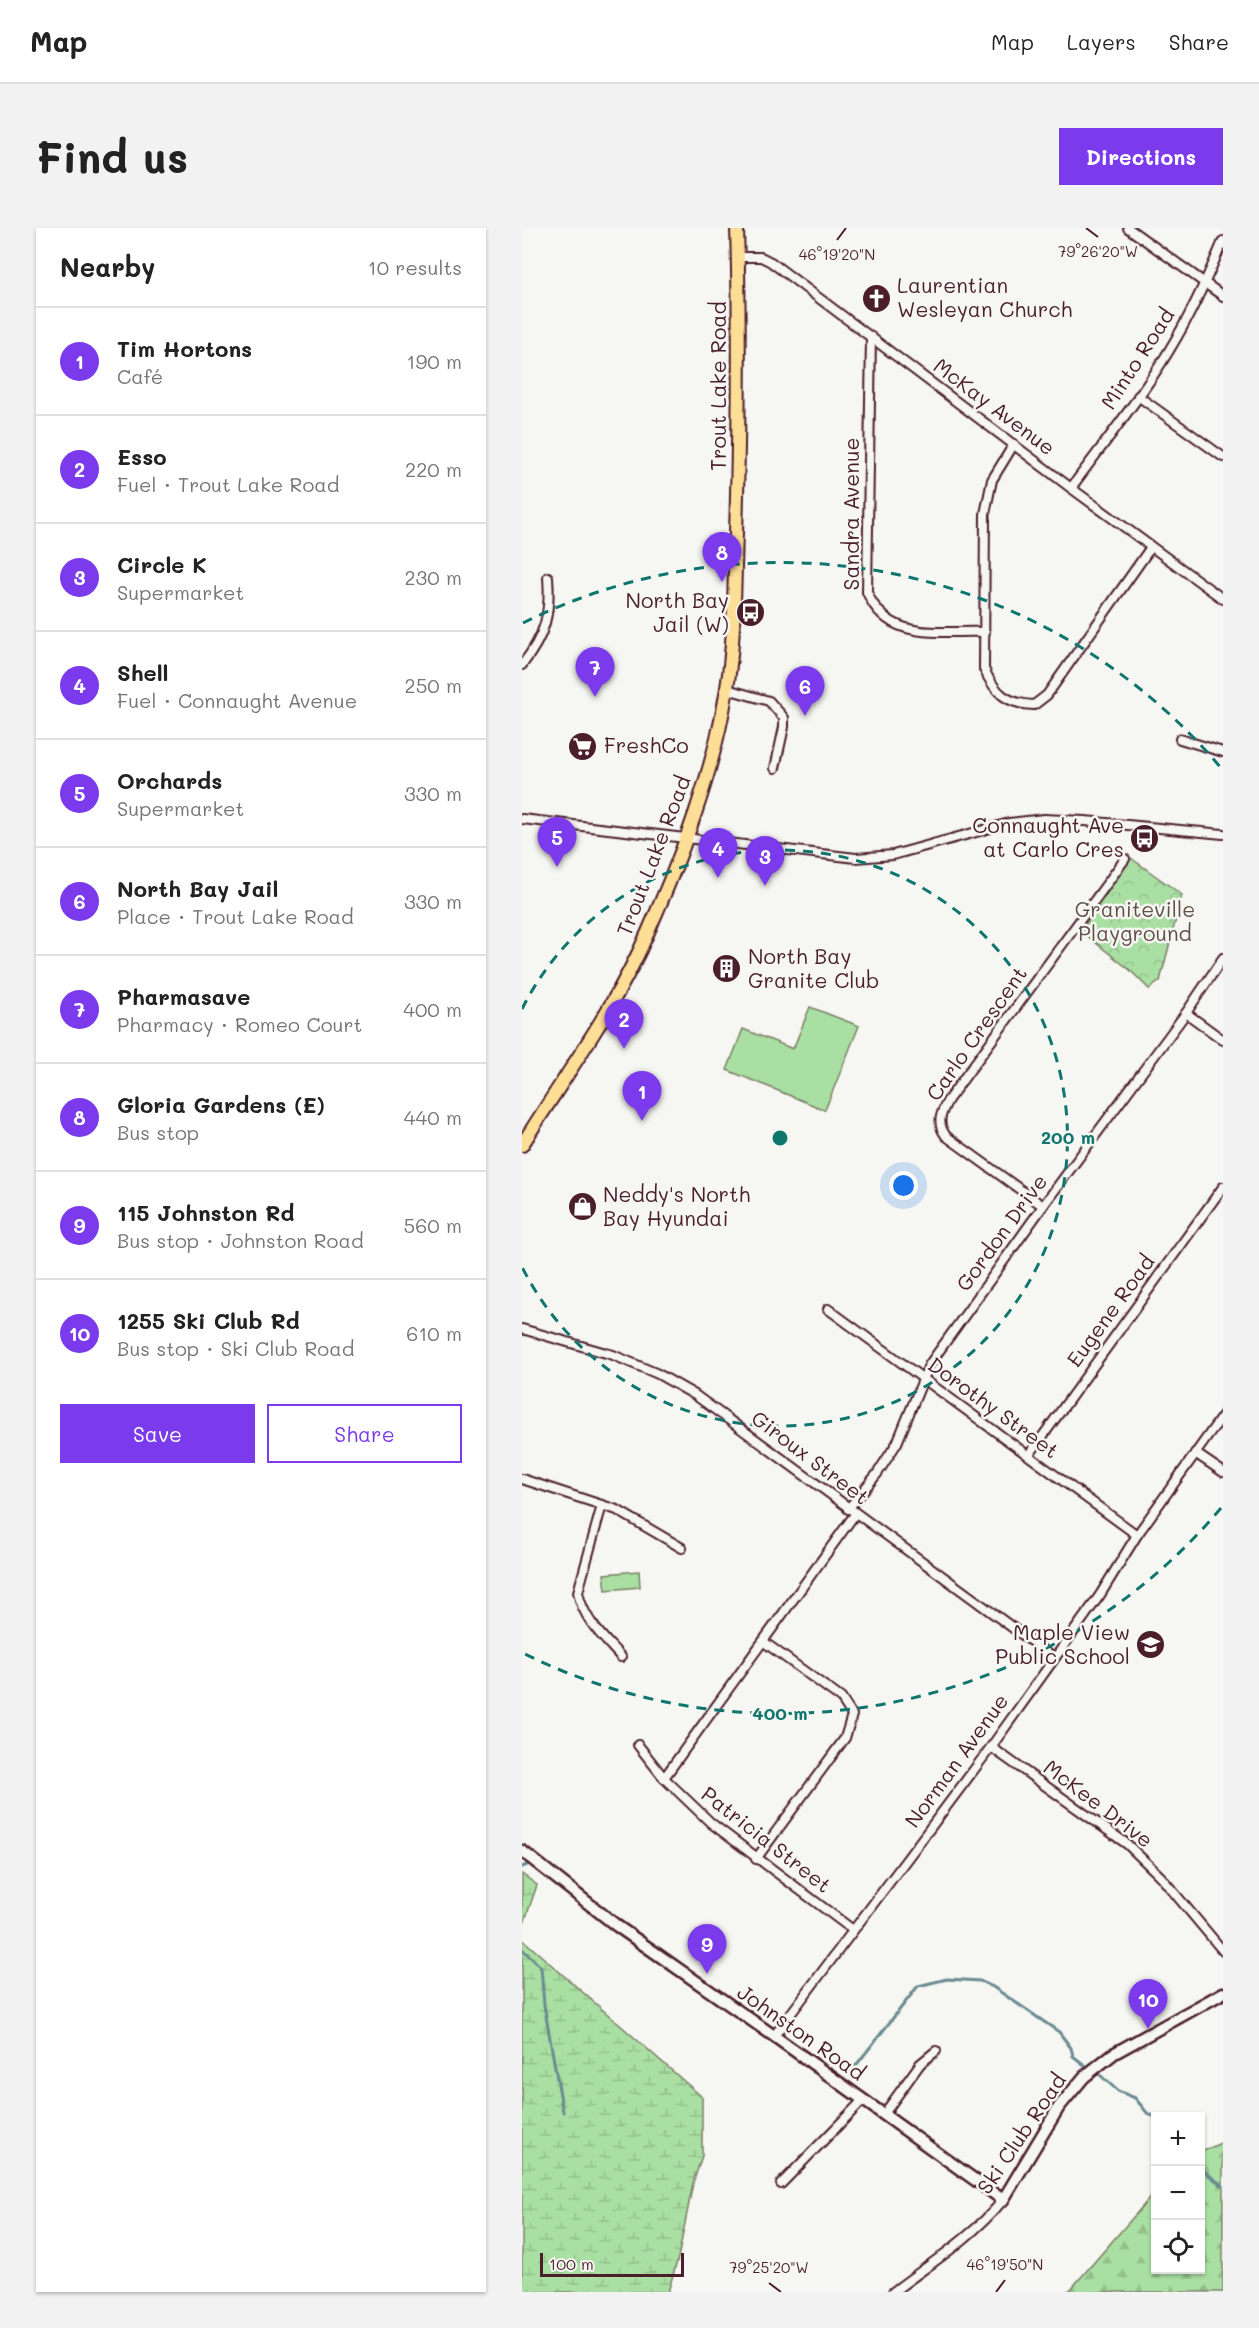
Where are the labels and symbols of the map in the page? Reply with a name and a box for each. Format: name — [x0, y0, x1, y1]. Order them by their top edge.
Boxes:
text: 79°26'20"W — [1058, 241, 1138, 261]
text: 46°19'20"N — [799, 244, 875, 264]
place label: Laurentian Wesleyan Church — [897, 271, 1072, 322]
church icon: Laurentian Wesleyan Church — [860, 282, 892, 314]
street label: Trout Lake Road — [704, 301, 731, 471]
street label: Minto Road — [1094, 302, 1180, 414]
street label: McKay Avenue — [929, 351, 1061, 460]
street label: Sandra Avenue — [837, 438, 864, 590]
pin: 8 — [702, 532, 742, 582]
place label: North Bay Jail (W) — [626, 586, 729, 637]
bus stop icon: North Bay Jail (W) — [734, 597, 766, 629]
pin: 7 — [576, 648, 614, 697]
pin: 6 — [786, 666, 824, 716]
supermarket icon: FreshCo — [567, 730, 599, 762]
place label: FreshCo — [604, 731, 689, 758]
street label: Trout Lake Road — [610, 772, 696, 939]
place label: Connaught Ave at Carlo Cres — [972, 811, 1124, 862]
pin: 5 — [537, 818, 576, 867]
bus stop icon: Connaught Ave at Carlo Cres — [1129, 822, 1161, 854]
pin: 4 — [698, 828, 738, 878]
pin: 3 — [746, 836, 784, 886]
park label: Graniteville Playground — [1075, 895, 1195, 946]
place label: North Bay Granite Club — [748, 942, 879, 993]
building icon: North Bay Granite Club — [711, 953, 743, 985]
street label: Carlo Crescent — [919, 961, 1032, 1106]
pin: 2 — [604, 1000, 644, 1049]
pin: 1 — [622, 1072, 662, 1121]
text: 200 m — [1041, 1125, 1095, 1149]
centre of rings — [770, 1128, 790, 1148]
street label: Gordon Drive — [949, 1168, 1052, 1296]
your location — [889, 1171, 918, 1200]
place label: Neddy's North Bay Hyundai — [603, 1180, 750, 1231]
shop icon: Neddy's North Bay Hyundai — [566, 1191, 598, 1223]
street label: Eugene Road — [1060, 1249, 1160, 1372]
street label: Dorothy Street — [923, 1350, 1065, 1463]
street label: Giroux Street — [747, 1404, 875, 1510]
place label: Maple View Public School — [995, 1618, 1130, 1669]
school or university icon: Maple View Public School — [1135, 1629, 1167, 1661]
street label: Norman Avenue — [898, 1688, 1014, 1833]
text: 400 m — [752, 1701, 808, 1725]
street label: McKee Drive — [1039, 1753, 1159, 1853]
street label: Patricia Street — [697, 1780, 837, 1898]
pin: 9 — [688, 1924, 726, 1974]
street label: Johnston Road — [733, 1978, 871, 2086]
pin: 10 — [1128, 1980, 1168, 2029]
street label: Ski Club Road — [970, 2067, 1071, 2199]
scale bar — [540, 2250, 684, 2278]
text: 46°19'50"N — [967, 2254, 1043, 2274]
text: 79°25'20"W — [729, 2257, 809, 2277]

